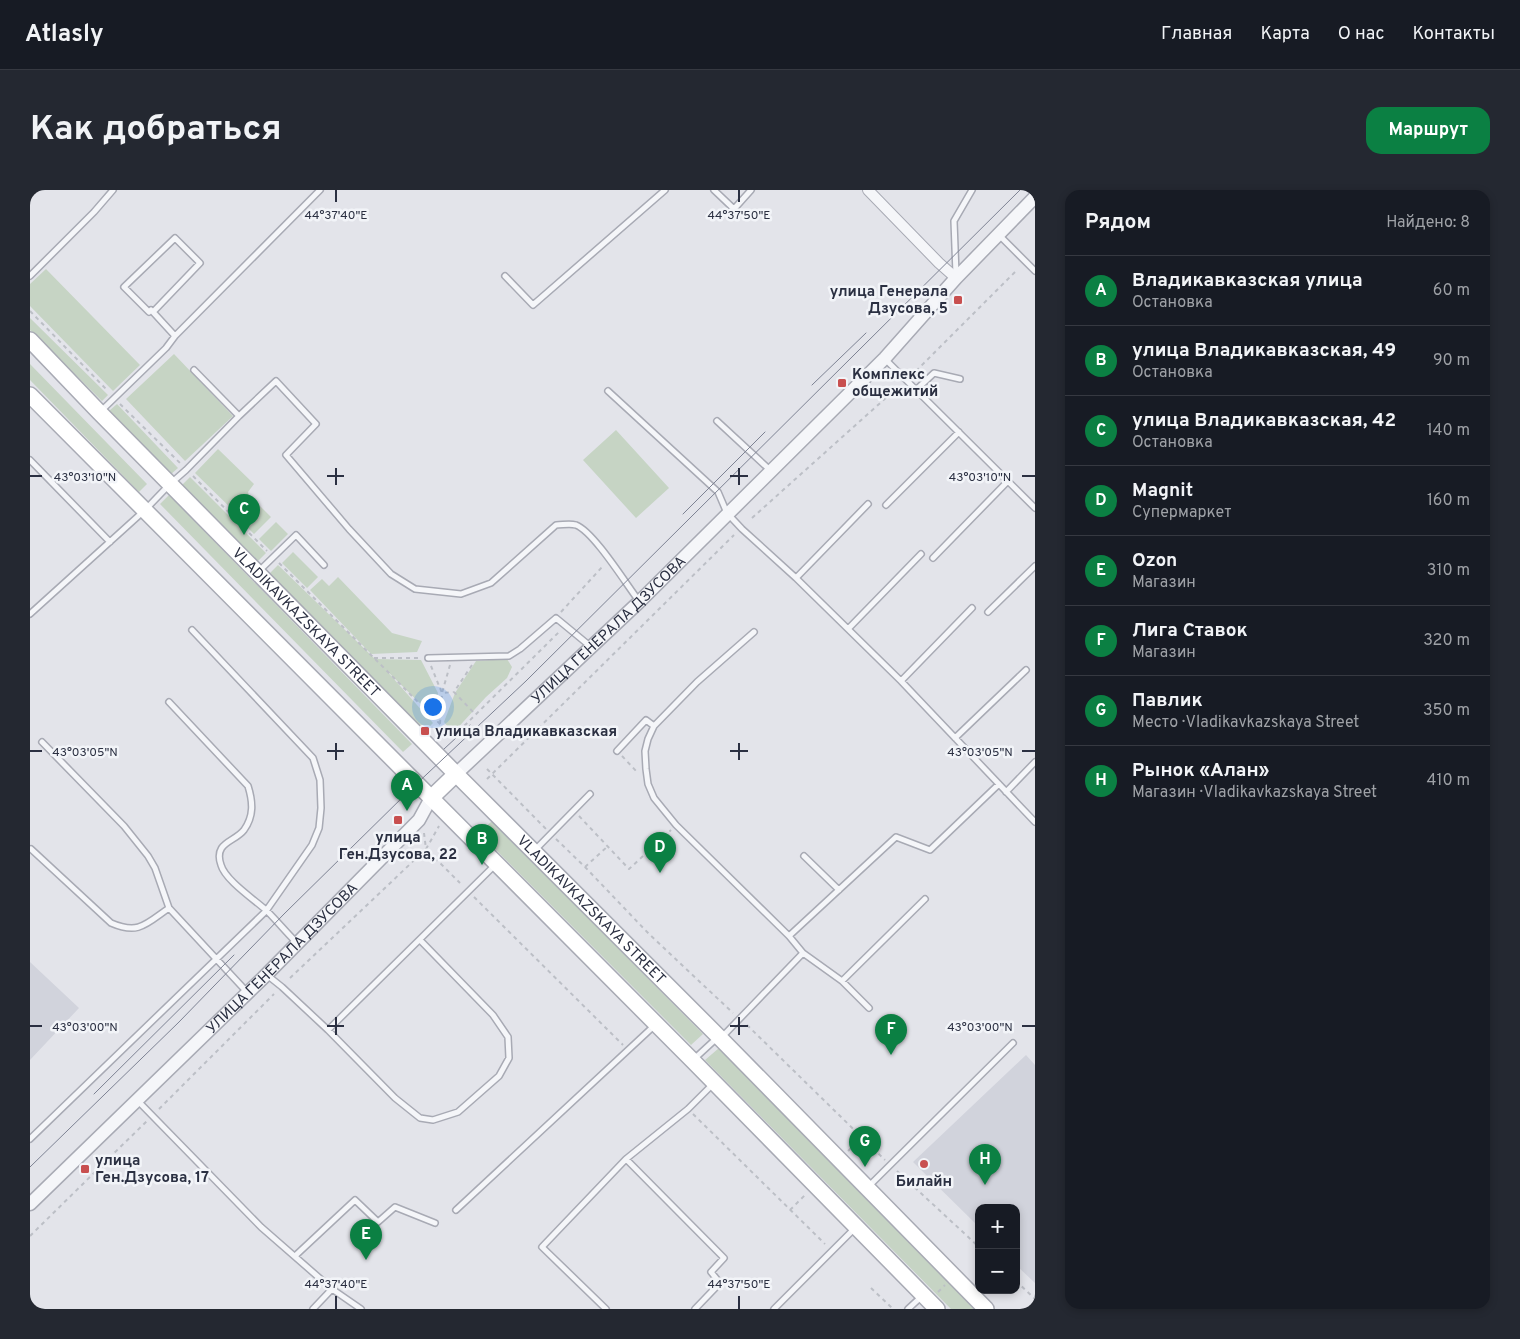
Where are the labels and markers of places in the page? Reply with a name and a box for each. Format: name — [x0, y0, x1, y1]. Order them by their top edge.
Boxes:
place label: улица Генерала Дзусова, 5 — [830, 283, 948, 319]
marker: улица Генерала Дзусова, 5 — [952, 294, 964, 306]
place label: Комплекс общежитий — [852, 366, 938, 402]
marker: Комплекс общежитий — [836, 377, 848, 389]
pin: C — [228, 494, 260, 535]
place label: улица Владикавказская — [435, 723, 617, 742]
marker: улица Владикавказская — [419, 725, 431, 737]
pin: A — [391, 770, 423, 811]
marker: улица Ген.Дзусова, 22 — [392, 814, 404, 826]
pin: B — [466, 824, 498, 865]
place label: улица Ген.Дзусова, 22 — [339, 829, 457, 865]
pin: D — [644, 832, 676, 873]
pin: F — [875, 1014, 907, 1055]
pin: G — [849, 1126, 881, 1167]
pin: H — [969, 1144, 1001, 1185]
place label: улица Ген.Дзусова, 17 — [95, 1152, 209, 1188]
marker: Билайн — [918, 1158, 930, 1170]
marker: улица Ген.Дзусова, 17 — [79, 1163, 91, 1175]
place label: Билайн — [896, 1173, 952, 1192]
pin: E — [350, 1219, 382, 1260]

